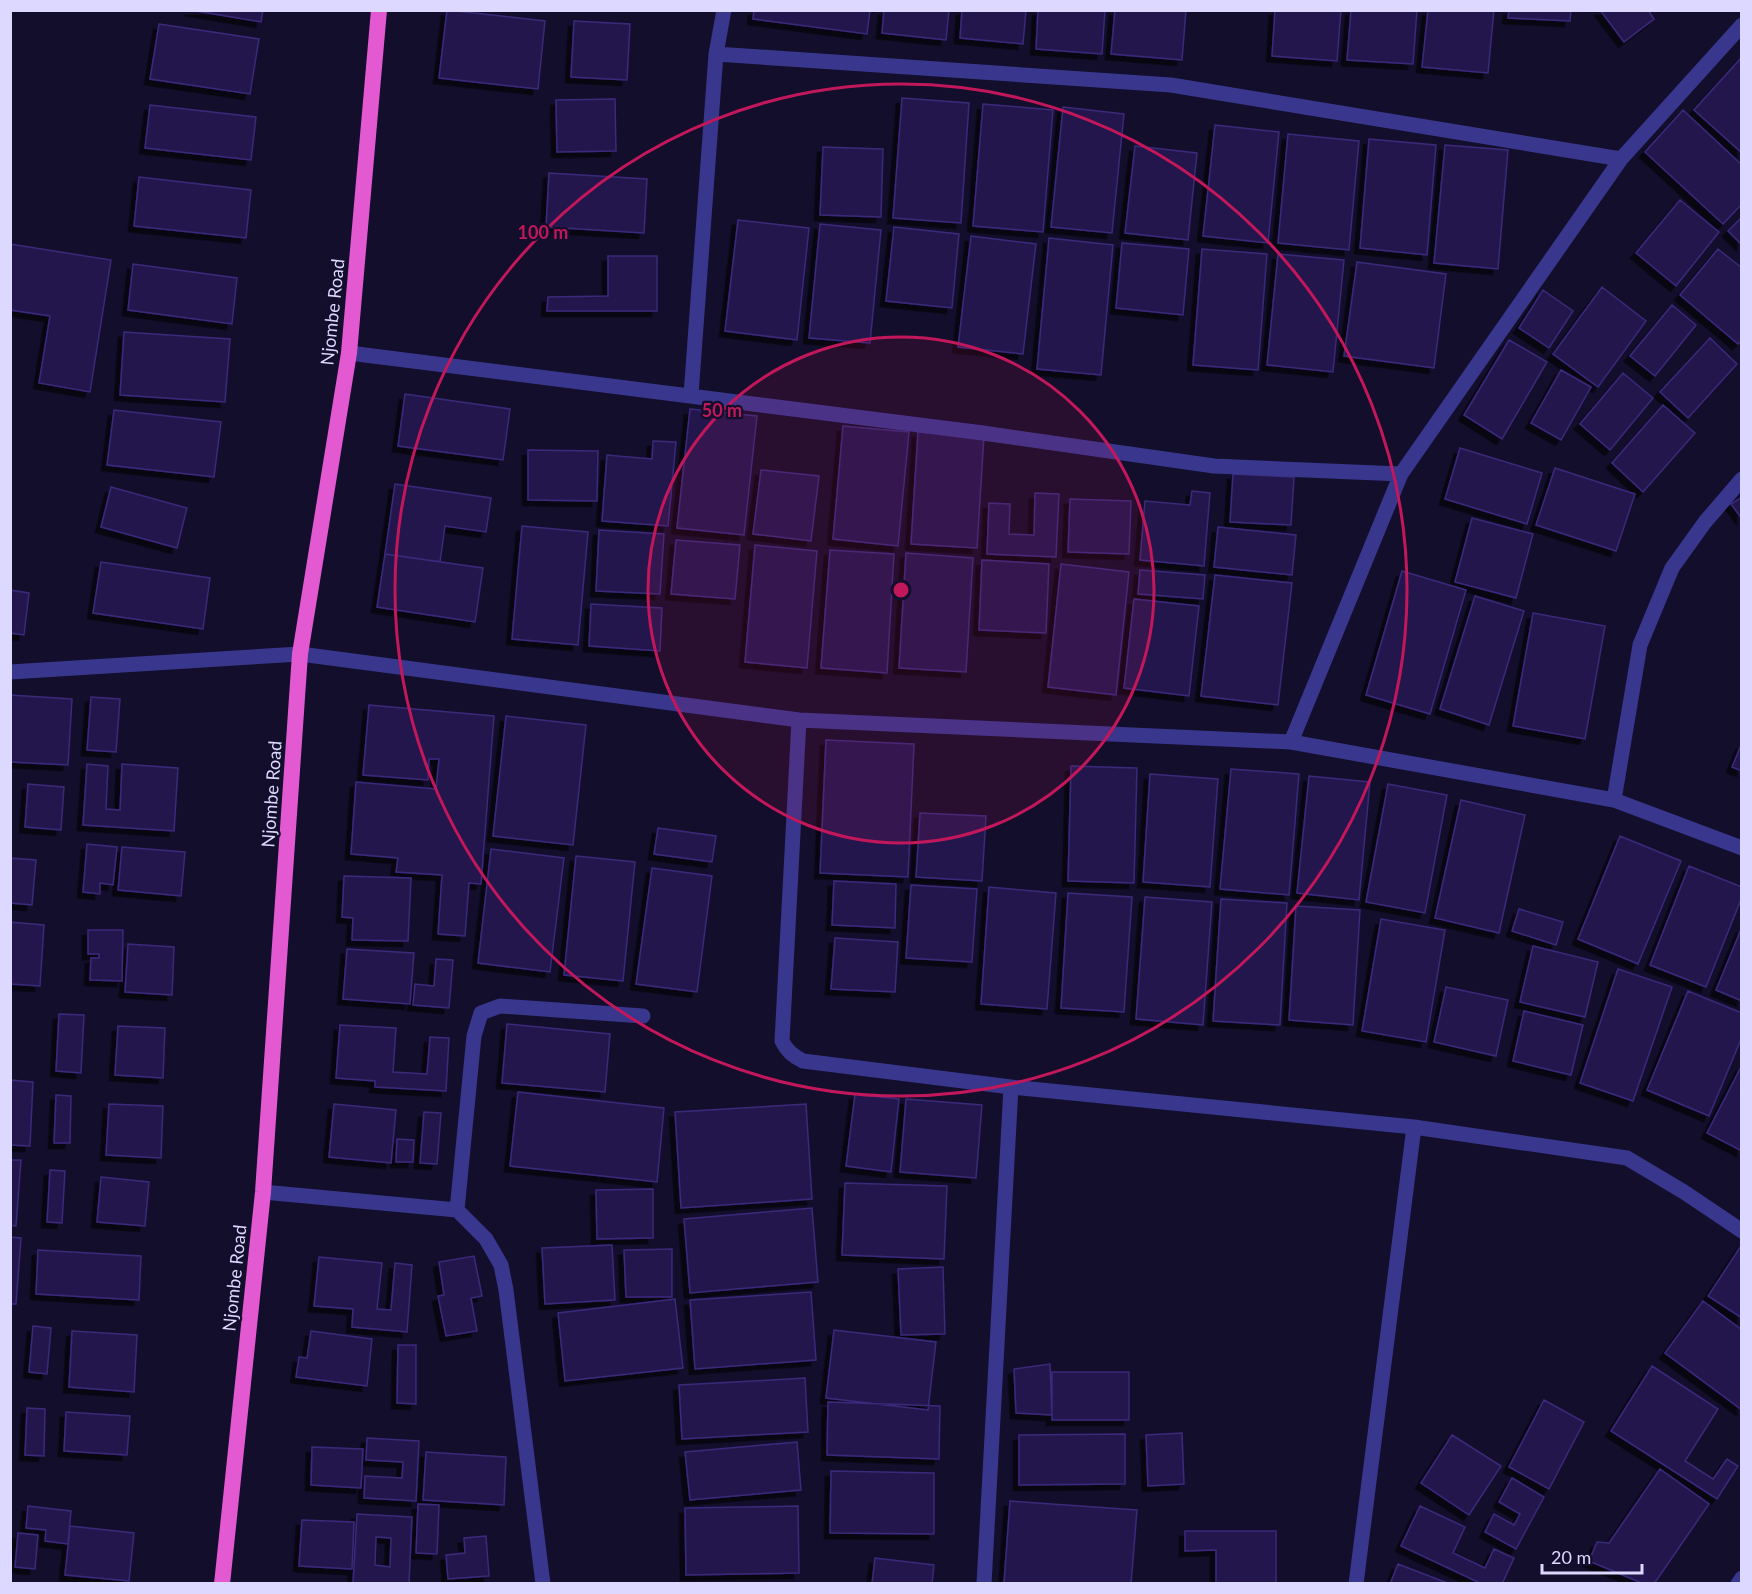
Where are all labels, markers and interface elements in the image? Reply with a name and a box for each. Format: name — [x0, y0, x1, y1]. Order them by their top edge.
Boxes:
text: 100 m — [518, 221, 568, 243]
street label: Njombe Road — [315, 258, 349, 366]
text: 50 m — [702, 399, 742, 421]
centre of rings — [891, 580, 911, 600]
street label: Njombe Road — [256, 740, 286, 848]
street label: Njombe Road — [217, 1224, 251, 1332]
scale bar — [1542, 1537, 1642, 1575]
text: 20 m — [1551, 1546, 1591, 1568]

